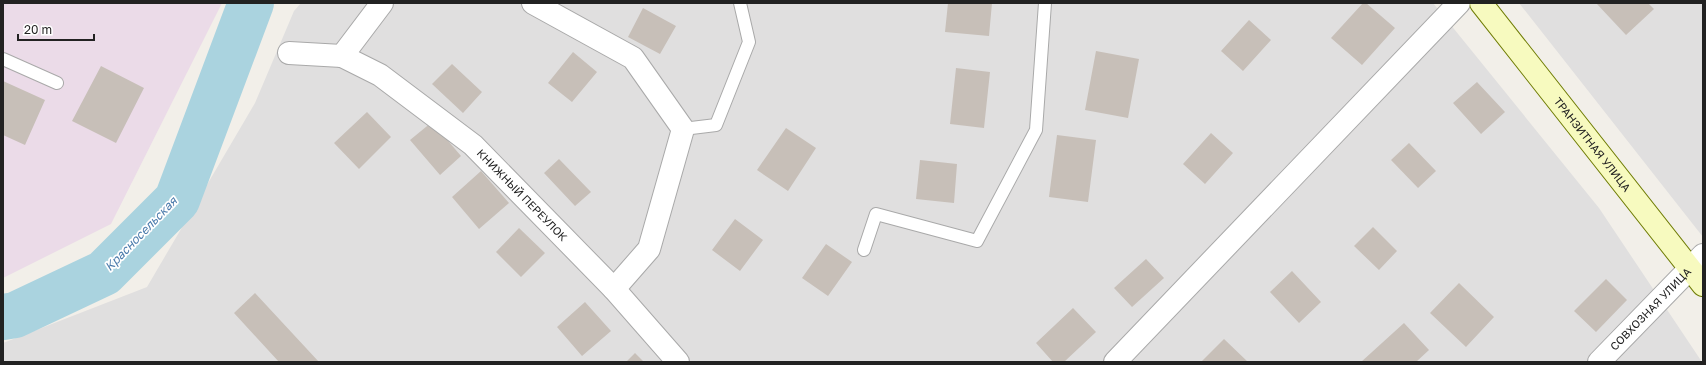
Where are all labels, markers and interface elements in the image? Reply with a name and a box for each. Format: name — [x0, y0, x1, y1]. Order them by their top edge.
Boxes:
scale bar — [18, 16, 94, 42]
text: 20 m — [24, 22, 52, 37]
street label: ТРАНЗИТНАЯ УЛИЦА — [1552, 94, 1634, 194]
street label: КНИЖНЫЙ ПЕРЕУЛОК — [474, 146, 571, 244]
water label: Красносельская — [101, 193, 181, 274]
street label: СОВХОЗНАЯ УЛИЦА — [1607, 264, 1694, 353]

